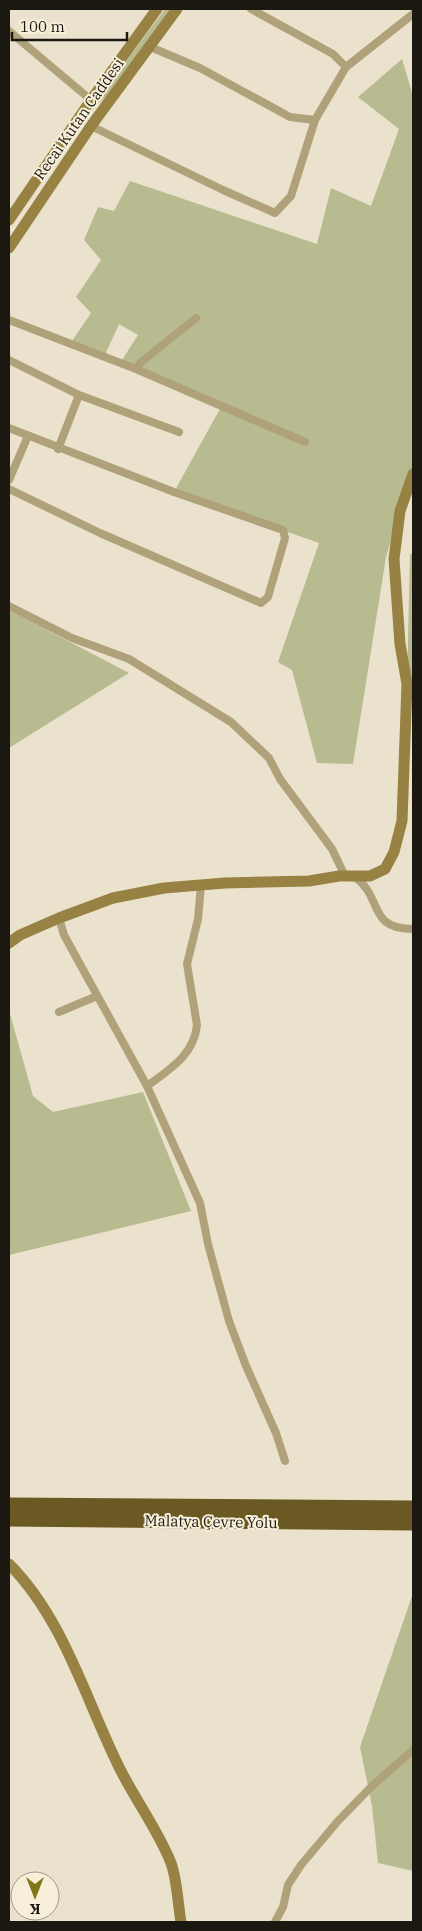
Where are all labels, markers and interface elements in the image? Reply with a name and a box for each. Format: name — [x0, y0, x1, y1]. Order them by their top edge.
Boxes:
scale bar — [12, 10, 128, 42]
text: 100 m — [20, 17, 65, 36]
street label: Recai Kutan Caddesi — [29, 54, 128, 183]
street label: Malatya Çevre Yolu — [144, 1511, 278, 1532]
north arrow — [10, 1871, 60, 1921]
text: K — [29, 1900, 40, 1918]

